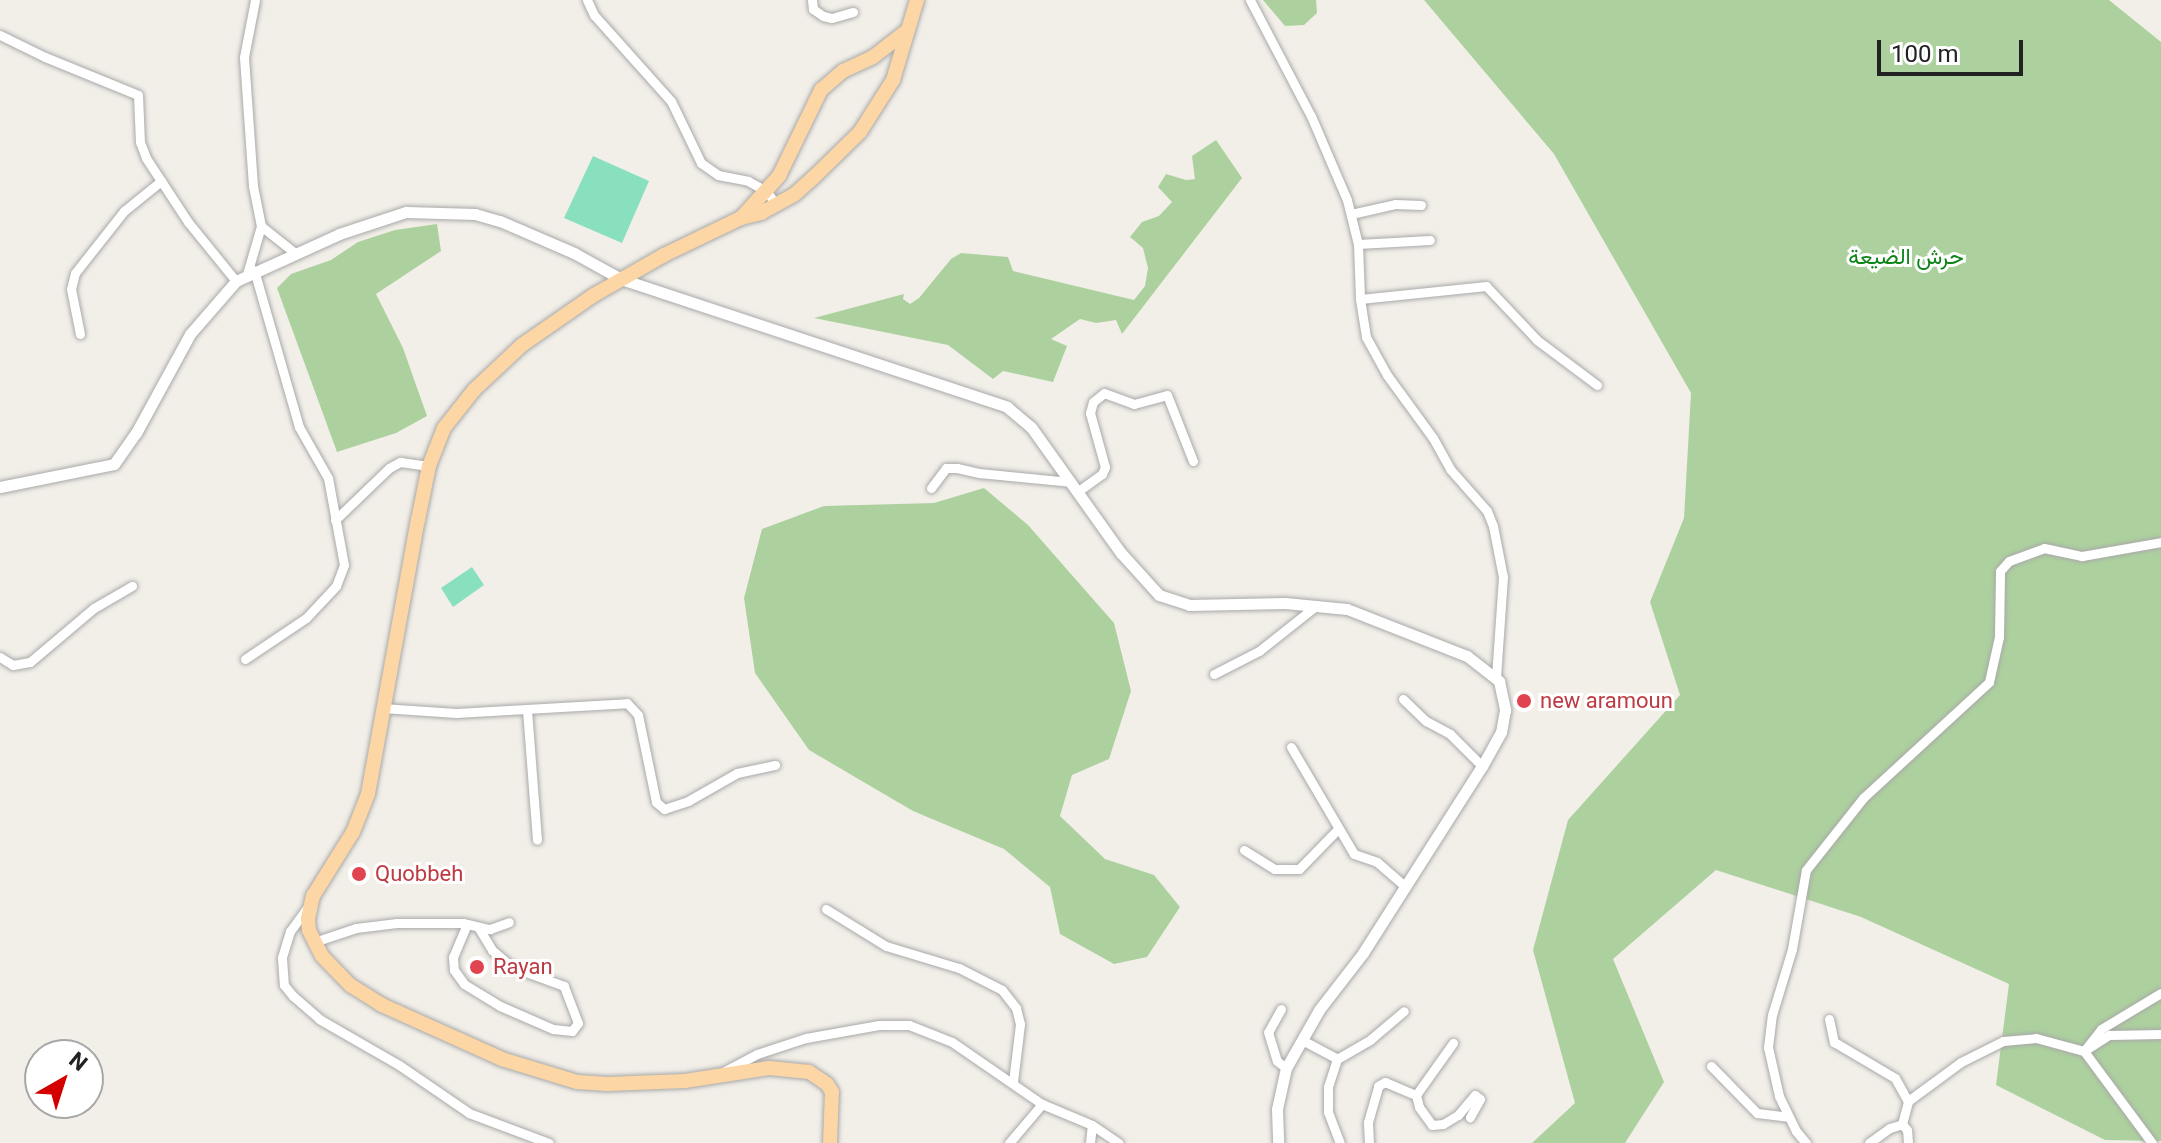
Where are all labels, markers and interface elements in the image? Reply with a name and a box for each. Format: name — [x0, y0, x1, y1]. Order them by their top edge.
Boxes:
scale bar — [1881, 24, 2027, 74]
text: 100 m — [1891, 40, 1958, 68]
park label: حرش الضيعة — [1848, 244, 1964, 270]
place label: new aramoun — [1540, 688, 1673, 714]
marker: new aramoun — [1515, 692, 1533, 710]
place label: Quobbeh — [375, 861, 463, 887]
marker: Quobbeh — [350, 865, 368, 883]
place label: Rayan — [493, 954, 553, 980]
marker: Rayan — [468, 958, 486, 976]
north arrow — [24, 1039, 104, 1119]
text: N — [64, 1047, 92, 1076]

